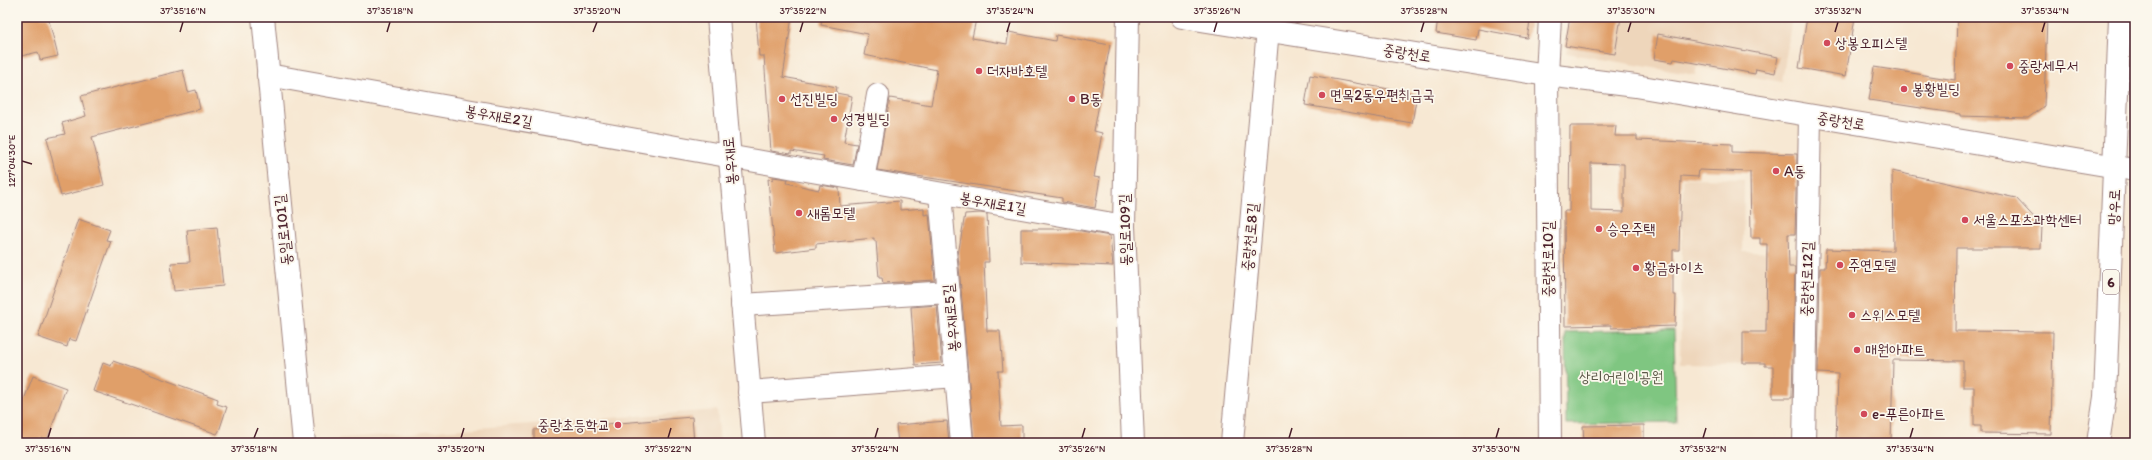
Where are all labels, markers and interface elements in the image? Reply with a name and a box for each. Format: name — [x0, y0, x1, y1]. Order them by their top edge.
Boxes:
text: 37°35'16"N — [160, 4, 206, 17]
text: 37°35'18"N — [367, 4, 413, 17]
text: 37°35'20"N — [573, 4, 621, 17]
text: 37°35'22"N — [780, 4, 827, 17]
text: 37°35'24"N — [986, 4, 1034, 17]
text: 37°35'26"N — [1194, 4, 1241, 17]
text: 37°35'28"N — [1400, 4, 1448, 17]
text: 37°35'30"N — [1607, 4, 1655, 17]
text: 37°35'32"N — [1814, 4, 1862, 17]
text: 37°35'34"N — [2021, 4, 2069, 17]
place label: 상봉오피스텔 — [1835, 34, 1907, 52]
marker: 상봉오피스텔 — [1822, 38, 1832, 48]
street label: 중랑천로 — [1382, 40, 1432, 66]
place label: 중랑세무서 — [2018, 57, 2078, 75]
marker: 중랑세무서 — [2005, 61, 2015, 71]
place label: 더자바호텔 — [987, 62, 1047, 80]
marker: 더자바호텔 — [974, 66, 984, 76]
place label: 봉황빌딩 — [1912, 80, 1960, 98]
marker: 봉황빌딩 — [1899, 84, 1909, 94]
place label: 면목2동우편취급국 — [1330, 86, 1434, 104]
place label: 선진빌딩 — [790, 90, 838, 108]
place label: B동 — [1080, 90, 1102, 108]
marker: 면목2동우편취급국 — [1317, 90, 1327, 100]
marker: 선진빌딩 — [777, 94, 787, 104]
marker: B동 — [1067, 94, 1077, 104]
street label: 봉우재로2길 — [464, 101, 534, 131]
street label: 중랑천로 — [1816, 108, 1866, 134]
place label: 성경빌딩 — [842, 110, 890, 128]
marker: 성경빌딩 — [829, 114, 839, 124]
text: 127°04'30"E — [5, 134, 18, 187]
street label: 봉우재로 — [719, 136, 741, 186]
place label: A동 — [1784, 162, 1806, 180]
marker: A동 — [1771, 166, 1781, 176]
street label: 봉우재로1길 — [958, 188, 1028, 218]
street label: 망우로 — [2104, 188, 2124, 226]
street label: 동일로101길 — [270, 194, 296, 266]
street label: 동일로109길 — [1115, 194, 1135, 266]
street label: 중랑천로8길 — [1238, 202, 1262, 272]
place label: 새롬모텔 — [807, 204, 855, 222]
marker: 새롬모텔 — [794, 208, 804, 218]
place label: 서울스포츠과학센터 — [1973, 211, 2082, 229]
marker: 서울스포츠과학센터 — [1960, 215, 1970, 225]
place label: 승우주택 — [1607, 220, 1655, 238]
street label: 중랑천로10길 — [1539, 221, 1557, 297]
marker: 승우주택 — [1594, 224, 1604, 234]
street label: 중랑천로12길 — [1797, 241, 1817, 317]
place label: 주연모텔 — [1848, 256, 1896, 274]
place label: 황금하이츠 — [1644, 259, 1704, 277]
marker: 주연모텔 — [1835, 260, 1845, 270]
marker: 황금하이츠 — [1631, 263, 1641, 273]
road number: 6 — [2103, 270, 2119, 294]
street label: 봉우재로5길 — [939, 283, 963, 353]
place label: 스위스모텔 — [1860, 306, 1920, 324]
marker: 스위스모텔 — [1847, 310, 1857, 320]
place label: 매원아파트 — [1865, 341, 1925, 359]
marker: 매원아파트 — [1852, 345, 1862, 355]
park label: 상리어린이공원 — [1579, 368, 1663, 386]
place label: e-푸른아파트 — [1872, 405, 1946, 423]
marker: e-푸른아파트 — [1859, 409, 1869, 419]
place label: 중랑초등학교 — [538, 416, 610, 434]
marker: 중랑초등학교 — [613, 420, 623, 430]
text: 37°35'16"N — [25, 442, 71, 455]
text: 37°35'18"N — [231, 442, 277, 455]
text: 37°35'20"N — [437, 442, 485, 455]
text: 37°35'22"N — [645, 442, 692, 455]
text: 37°35'24"N — [851, 442, 899, 455]
text: 37°35'26"N — [1059, 442, 1106, 455]
text: 37°35'28"N — [1265, 442, 1313, 455]
text: 37°35'30"N — [1472, 442, 1520, 455]
text: 37°35'32"N — [1679, 442, 1727, 455]
text: 37°35'34"N — [1886, 442, 1934, 455]

